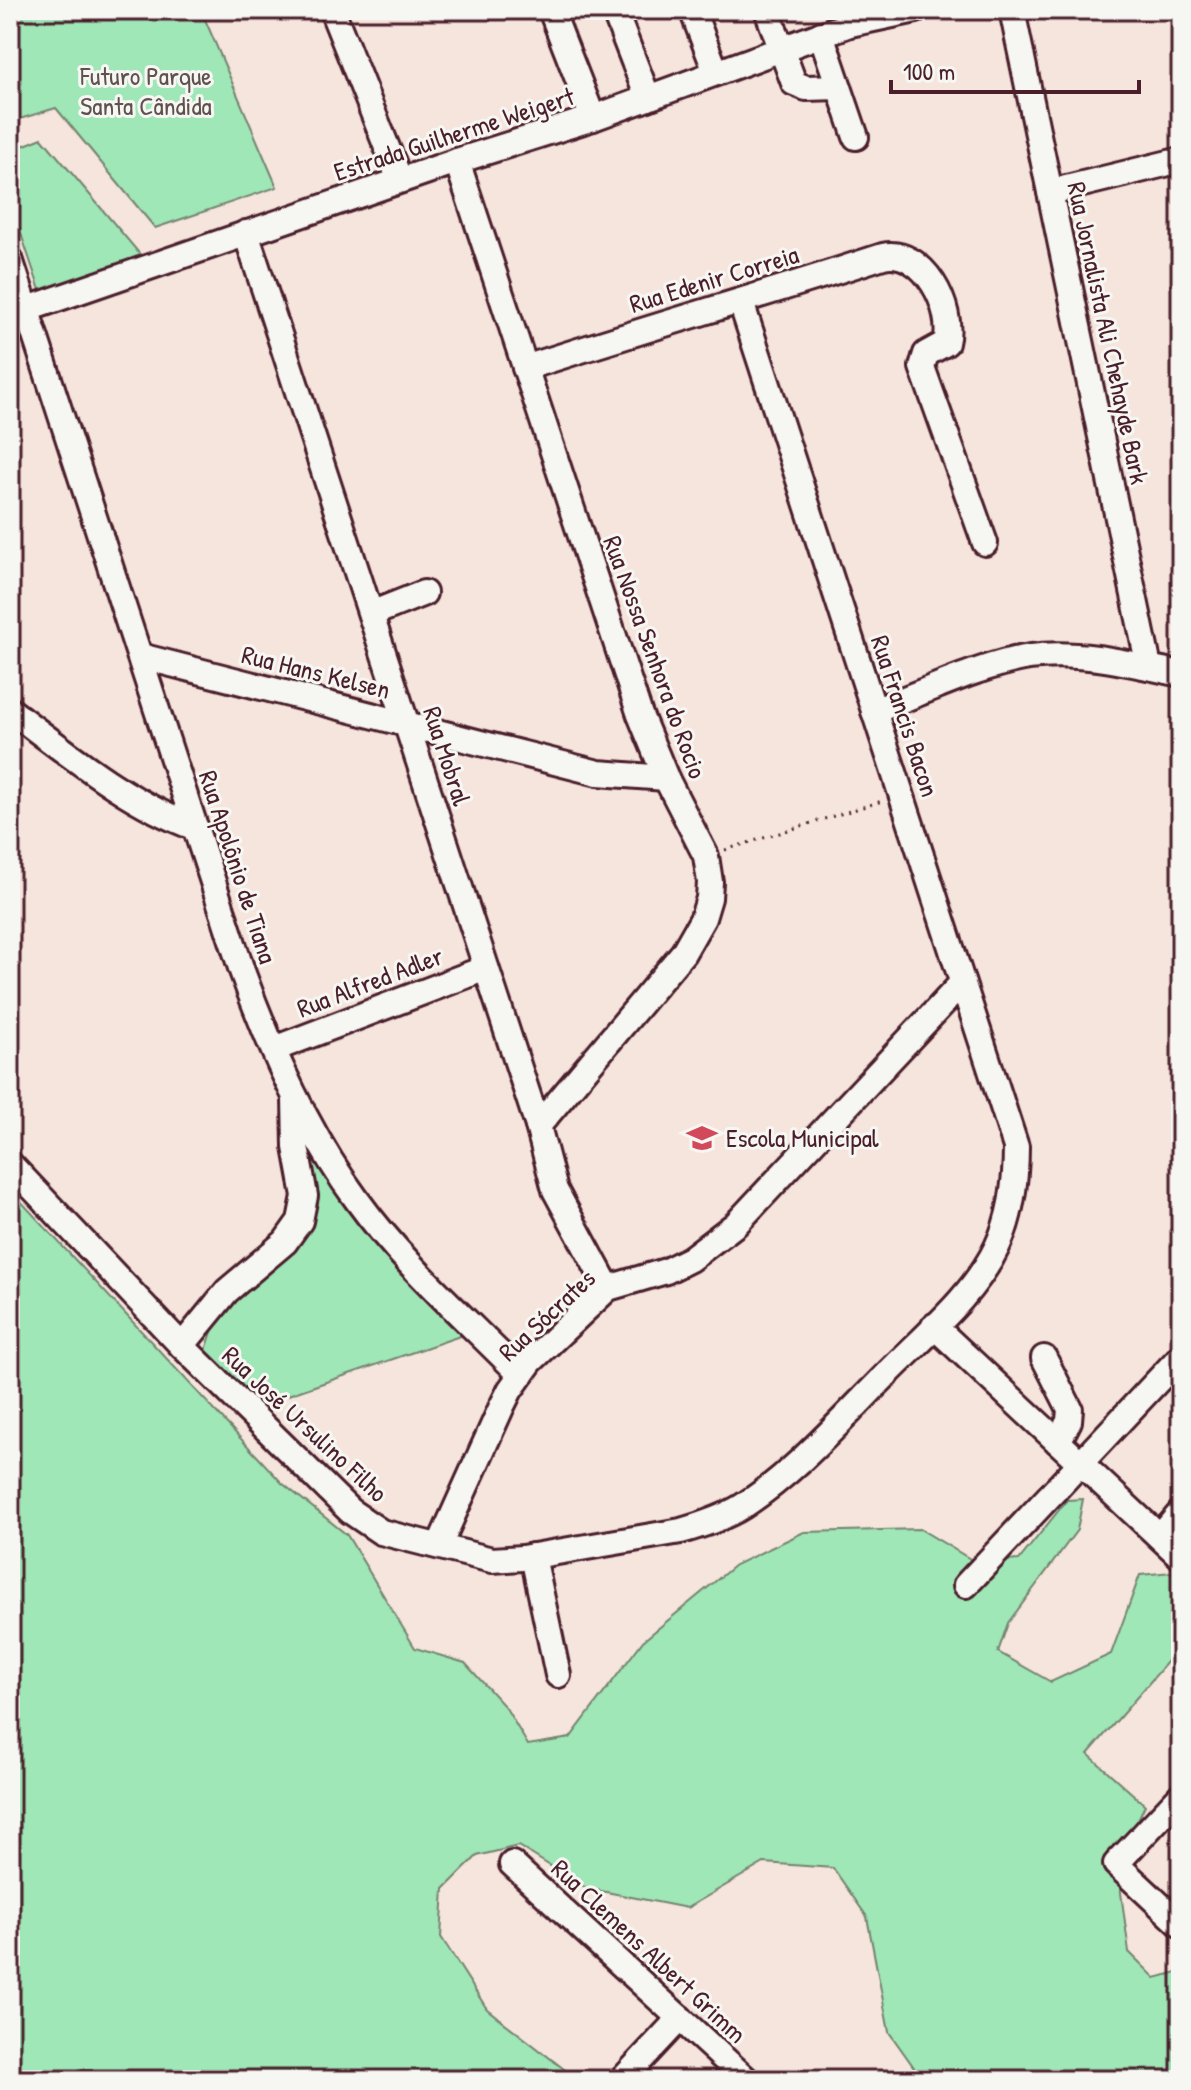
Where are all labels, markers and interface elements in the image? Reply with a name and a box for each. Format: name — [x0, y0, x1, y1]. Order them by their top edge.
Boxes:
scale bar — [891, 44, 1139, 94]
text: 100 m — [903, 55, 955, 87]
park label: Futuro Parque Santa Cândida — [79, 58, 212, 123]
street label: Estrada Guilherme Weigert — [329, 78, 580, 189]
street label: Rua Jornalista Ali Chehayde Bark — [1059, 179, 1158, 487]
street label: Rua Edenir Correia — [625, 236, 803, 321]
street label: Rua Nossa Senhora do Rocio — [595, 531, 716, 783]
street label: Rua Francis Bacon — [863, 631, 948, 801]
street label: Rua Hans Kelsen — [238, 636, 394, 707]
street label: Rua Mobral — [415, 702, 480, 810]
street label: Rua Apolônio de Tiana — [191, 766, 286, 968]
street label: Rua Alfred Adler — [292, 938, 448, 1025]
place label: Escola Municipal — [726, 1120, 879, 1155]
school or university icon: Escola Municipal — [685, 1121, 719, 1155]
street label: Rua Sócrates — [491, 1261, 603, 1368]
street label: Rua José Ursulino Filho — [215, 1338, 396, 1510]
street label: Rua Clemens Albert Grimm — [544, 1851, 755, 2050]

